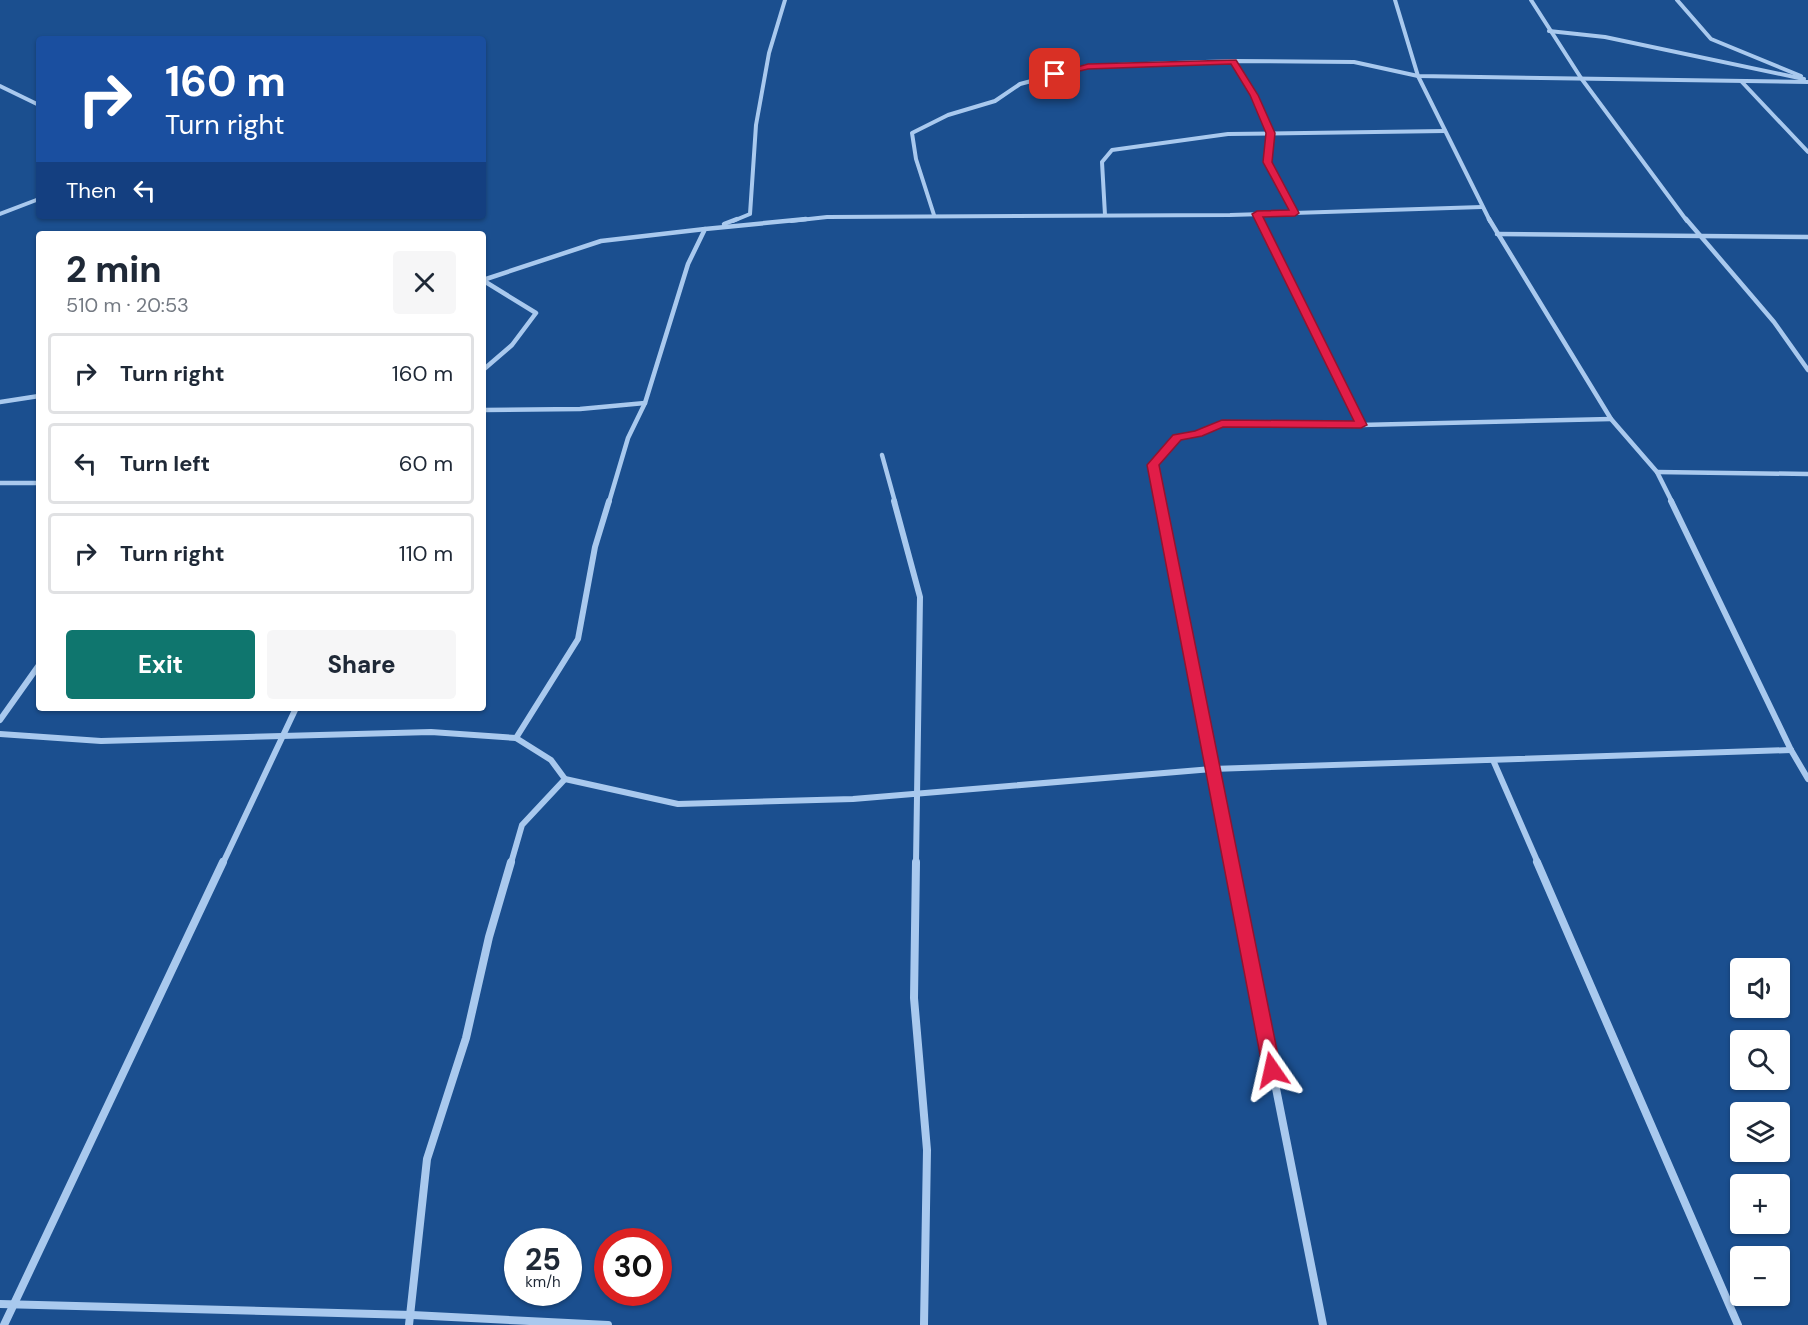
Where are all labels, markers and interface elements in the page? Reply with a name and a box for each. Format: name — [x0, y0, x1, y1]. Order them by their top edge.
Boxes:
pin — [1029, 48, 1080, 99]
text: 160 m — [165, 54, 286, 109]
icon: arrive — [1038, 57, 1071, 90]
icon: right — [66, 60, 144, 138]
text: Turn right — [165, 107, 285, 142]
icon: left — [128, 174, 161, 207]
text: Then — [66, 176, 116, 205]
text: 2 min — [66, 246, 162, 293]
button: close — [393, 251, 456, 314]
text: 510 m · 20:53 — [66, 292, 189, 318]
icon: right — [69, 357, 102, 390]
text: Turn right — [120, 359, 225, 388]
text: 160 m — [392, 359, 453, 388]
icon: left — [69, 447, 102, 480]
text: Turn left — [120, 449, 210, 478]
text: 60 m — [399, 449, 453, 478]
icon: right — [69, 537, 102, 570]
text: Turn right — [120, 539, 225, 568]
text: 110 m — [399, 539, 453, 568]
button: Exit — [66, 630, 255, 699]
button: Share — [267, 630, 456, 699]
map controls — [1730, 958, 1790, 1306]
button: sound — [1730, 958, 1790, 1018]
button: search — [1730, 1030, 1790, 1090]
position arrow — [1240, 1038, 1304, 1102]
button: layers — [1730, 1102, 1790, 1162]
button: + — [1730, 1174, 1790, 1234]
speed limit sign: 30 — [594, 1228, 672, 1306]
text: 25 — [525, 1240, 561, 1279]
button: − — [1730, 1246, 1790, 1306]
text: km/h — [525, 1272, 561, 1292]

